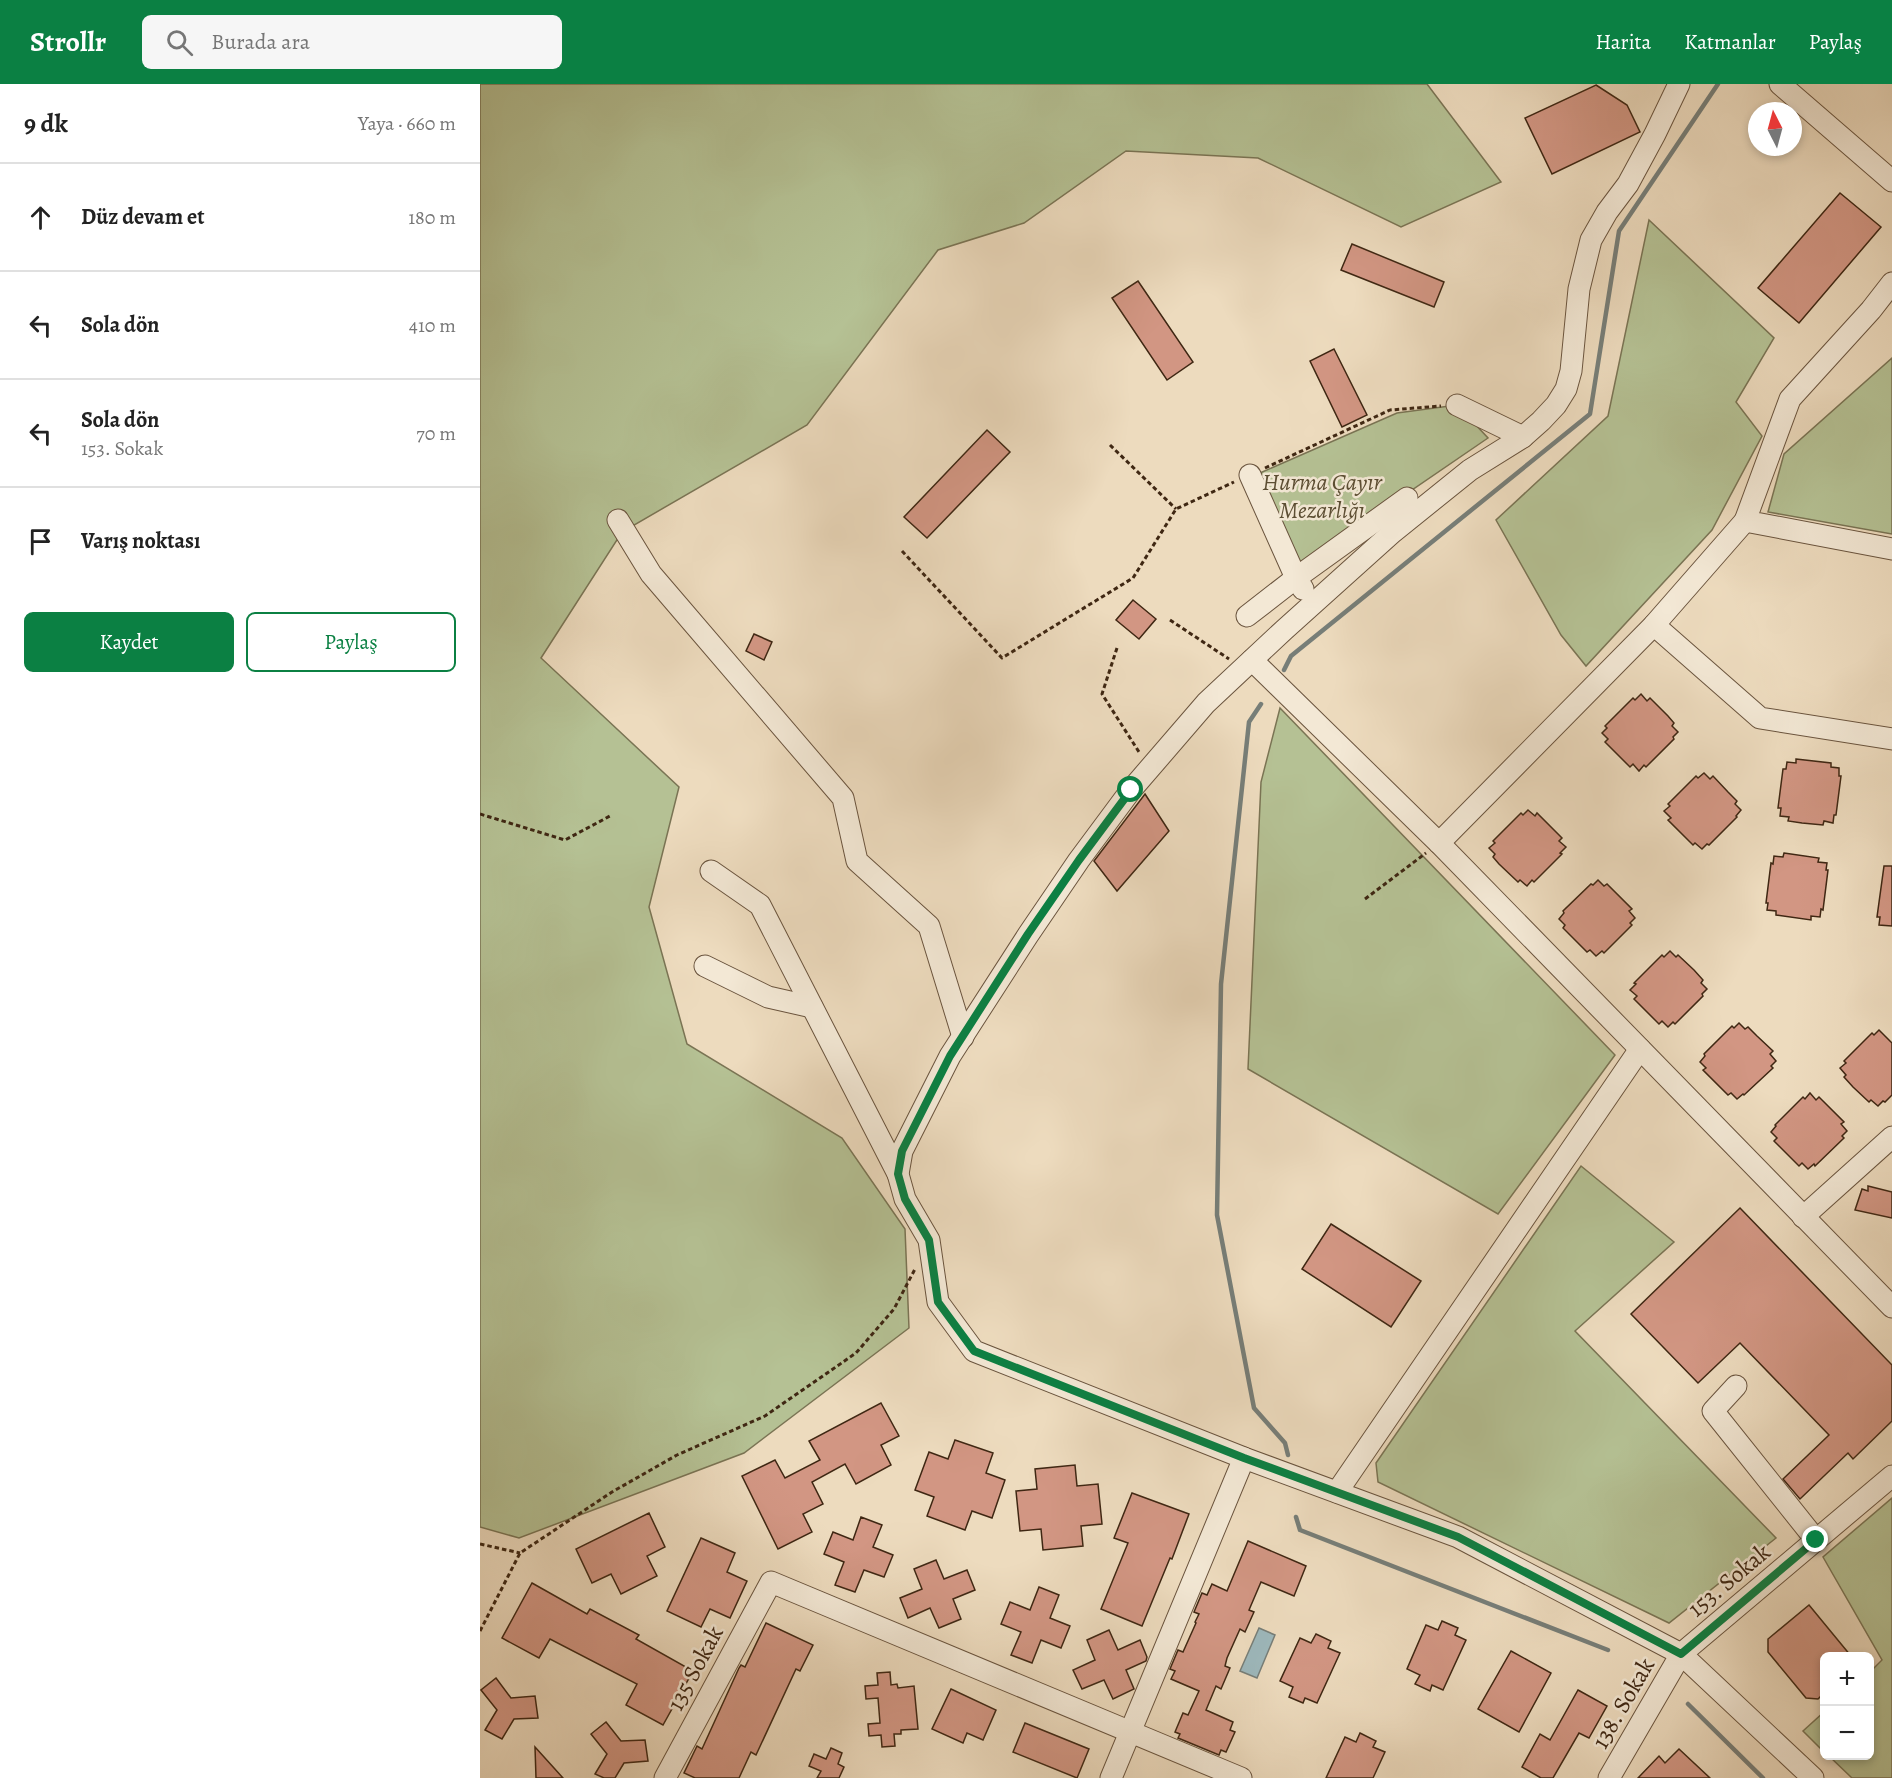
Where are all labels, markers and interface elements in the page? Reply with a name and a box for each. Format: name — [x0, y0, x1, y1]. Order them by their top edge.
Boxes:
search box — [142, 15, 562, 69]
text: Strollr — [30, 23, 106, 61]
icon: search — [163, 26, 196, 59]
text: Burada ara — [211, 27, 310, 57]
text: Harita — [1595, 28, 1651, 56]
text: Katmanlar — [1684, 28, 1776, 56]
text: Paylaş — [1809, 28, 1862, 56]
north arrow — [1748, 102, 1802, 156]
text: 9 dk — [24, 106, 68, 141]
text: Yaya · 660 m — [358, 110, 456, 137]
icon: ahead — [24, 201, 57, 234]
text: Düz devam et — [81, 202, 204, 232]
text: 180 m — [408, 204, 456, 231]
icon: left — [24, 309, 57, 342]
text: Sola dön — [81, 310, 159, 340]
text: 410 m — [409, 312, 456, 339]
text: Sola dön — [81, 405, 159, 435]
icon: left — [24, 417, 57, 450]
text: 70 m — [416, 420, 456, 447]
text: 153. Sokak — [81, 435, 163, 462]
park label: Hurma Çayır Mezarlığı — [1262, 466, 1383, 526]
icon: arrive — [24, 525, 57, 558]
text: Varış noktası — [81, 526, 200, 556]
button: Kaydet — [24, 612, 234, 672]
button: Paylaş — [246, 612, 456, 672]
route start — [1117, 776, 1143, 802]
route end — [1802, 1526, 1828, 1552]
street label: 153. Sokak — [1681, 1536, 1777, 1624]
street label: 135 Sokak — [659, 1620, 731, 1716]
street label: 138. Sokak — [1584, 1652, 1662, 1754]
map controls — [1820, 1652, 1874, 1760]
button: + — [1820, 1652, 1874, 1706]
button: − — [1820, 1706, 1874, 1760]

